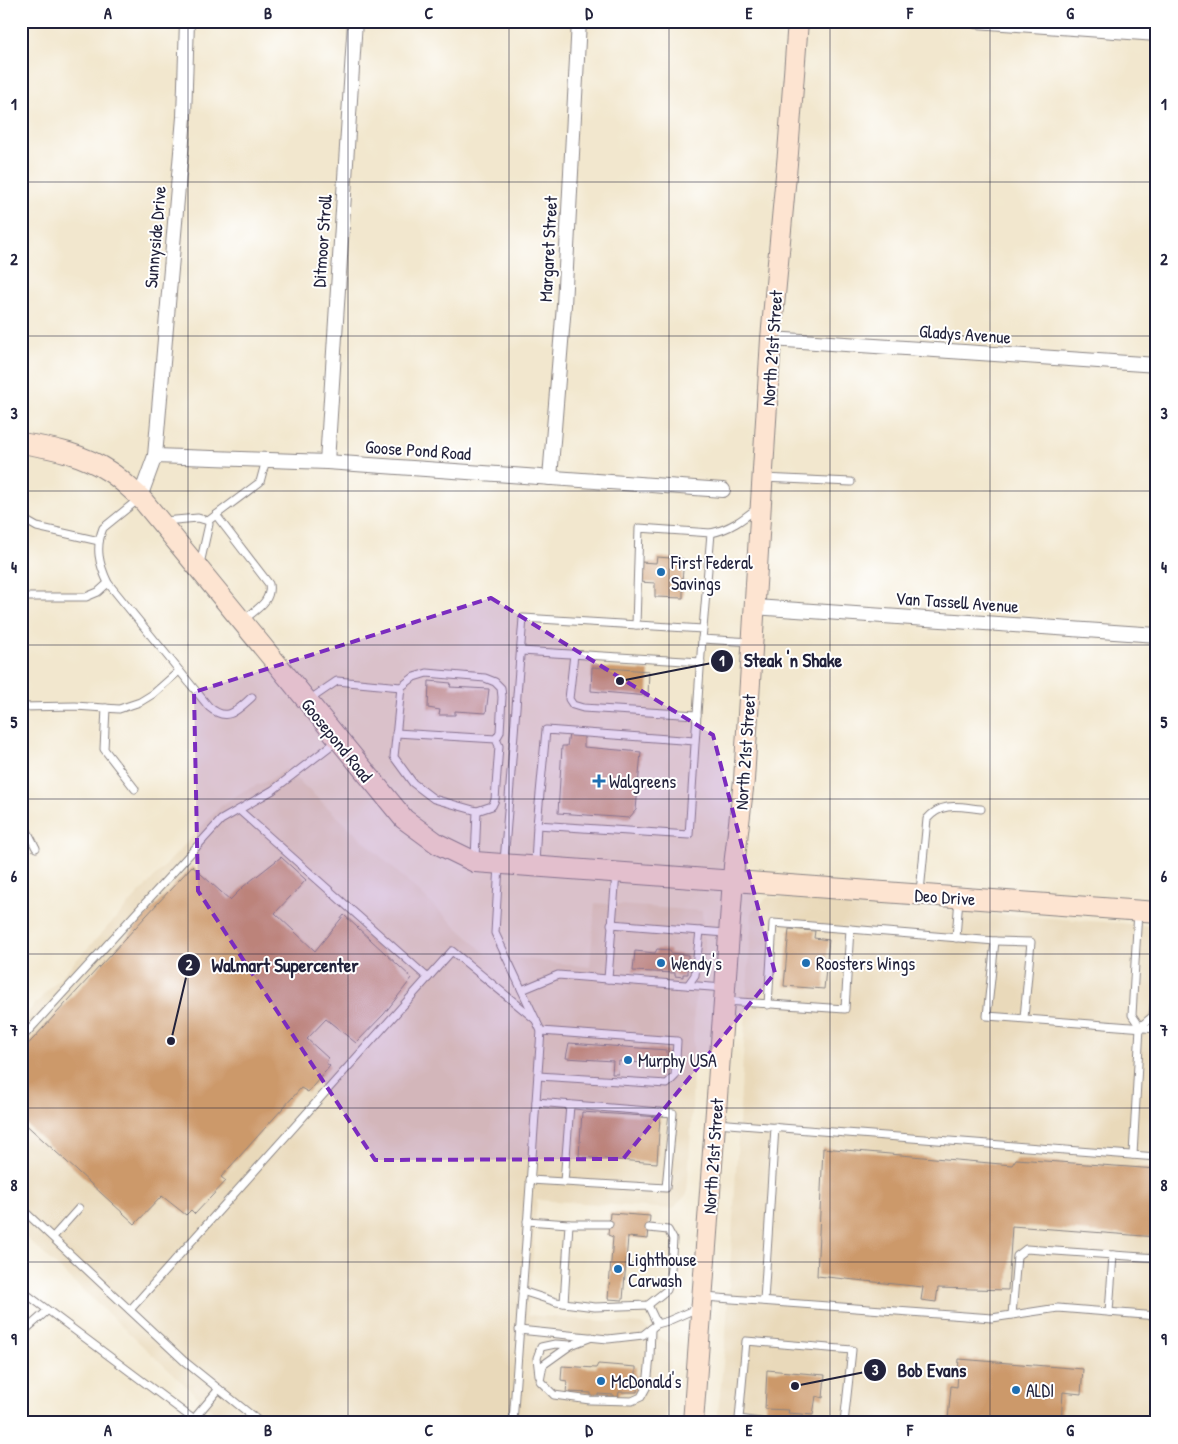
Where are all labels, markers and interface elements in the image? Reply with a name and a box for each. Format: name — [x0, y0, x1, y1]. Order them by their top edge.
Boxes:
text: A — [104, 2, 112, 24]
text: B — [264, 2, 272, 24]
text: C — [425, 2, 434, 24]
text: D — [585, 2, 593, 24]
text: E — [745, 2, 753, 24]
text: F — [906, 2, 914, 24]
text: G — [1066, 2, 1074, 24]
text: 1 — [11, 93, 17, 115]
text: 1 — [1161, 93, 1167, 115]
street label: Sunnyside Drive — [138, 185, 172, 289]
street label: Ditmoor Stroll — [306, 194, 338, 288]
street label: Margaret Street — [533, 195, 563, 303]
text: 2 — [10, 248, 18, 270]
text: 2 — [1160, 248, 1168, 270]
street label: North 21st Street — [755, 289, 789, 407]
street label: Gladys Avenue — [918, 318, 1012, 350]
text: 3 — [10, 402, 18, 424]
text: 3 — [1160, 402, 1168, 424]
street label: Goose Pond Road — [364, 434, 472, 466]
place label: First Federal Savings — [670, 550, 753, 596]
text: 4 — [11, 556, 17, 578]
text: 4 — [1161, 556, 1167, 578]
marker: First Federal Savings — [655, 566, 667, 578]
street label: Van Tassell Avenue — [895, 585, 1019, 619]
callout: Steak 'n Shake — [709, 644, 852, 678]
text: Steak 'n Shake — [744, 647, 843, 673]
text: 1 — [719, 650, 725, 671]
street label: Goosepond Road — [296, 693, 378, 787]
street label: North 21st Street — [728, 693, 762, 811]
text: 5 — [11, 711, 18, 733]
text: 5 — [1161, 711, 1168, 733]
place label: Walgreens — [609, 769, 676, 794]
marker: Walgreens — [593, 775, 605, 787]
text: 6 — [11, 865, 18, 887]
text: 6 — [1161, 865, 1168, 887]
street label: Deo Drive — [914, 882, 976, 912]
callout: Walmart Supercenter — [177, 948, 369, 982]
place label: Wendy's — [671, 951, 722, 976]
place label: Roosters Wings — [816, 951, 915, 976]
text: Walmart Supercenter — [211, 952, 359, 979]
text: 2 — [185, 954, 193, 975]
marker: Wendy's — [655, 957, 667, 969]
marker: Roosters Wings — [800, 957, 812, 969]
text: 7 — [9, 1019, 18, 1041]
text: 7 — [1159, 1019, 1168, 1041]
place label: Murphy USA — [638, 1048, 717, 1073]
marker: Murphy USA — [622, 1054, 634, 1066]
street label: North 21st Street — [696, 1097, 730, 1215]
text: 8 — [11, 1174, 18, 1196]
text: 8 — [1161, 1174, 1168, 1196]
place label: Lighthouse Carwash — [628, 1247, 697, 1293]
marker: Lighthouse Carwash — [612, 1263, 624, 1275]
text: 9 — [11, 1328, 17, 1350]
text: 9 — [1161, 1328, 1167, 1350]
callout: Bob Evans — [863, 1353, 977, 1387]
text: Bob Evans — [898, 1357, 967, 1383]
text: 3 — [872, 1359, 879, 1380]
place label: McDonald's — [611, 1369, 681, 1394]
marker: McDonald's — [595, 1375, 607, 1387]
place label: ALDI — [1026, 1378, 1054, 1403]
marker: ALDI — [1010, 1384, 1022, 1396]
text: A — [104, 1419, 112, 1441]
text: B — [264, 1419, 272, 1441]
text: C — [425, 1419, 434, 1441]
text: D — [585, 1419, 593, 1441]
text: E — [745, 1419, 753, 1441]
text: F — [906, 1419, 914, 1441]
text: G — [1066, 1419, 1074, 1441]

